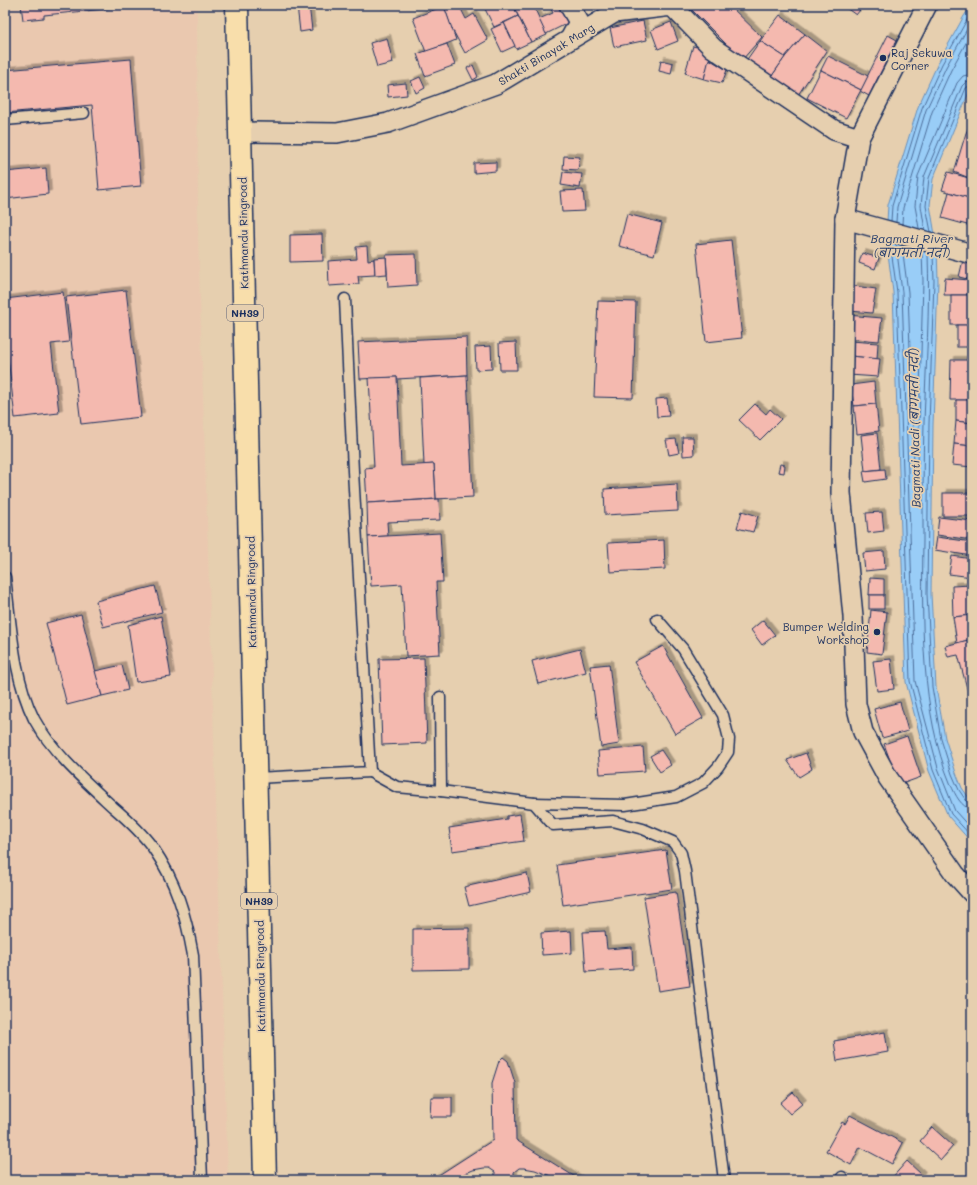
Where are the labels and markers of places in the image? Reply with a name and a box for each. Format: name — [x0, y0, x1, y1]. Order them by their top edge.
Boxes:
place label: Raj Sekuwa Corner — [891, 45, 953, 73]
marker: Raj Sekuwa Corner — [878, 53, 888, 63]
place label: Bumper Welding Workshop — [783, 619, 869, 647]
marker: Bumper Welding Workshop — [872, 627, 882, 637]

